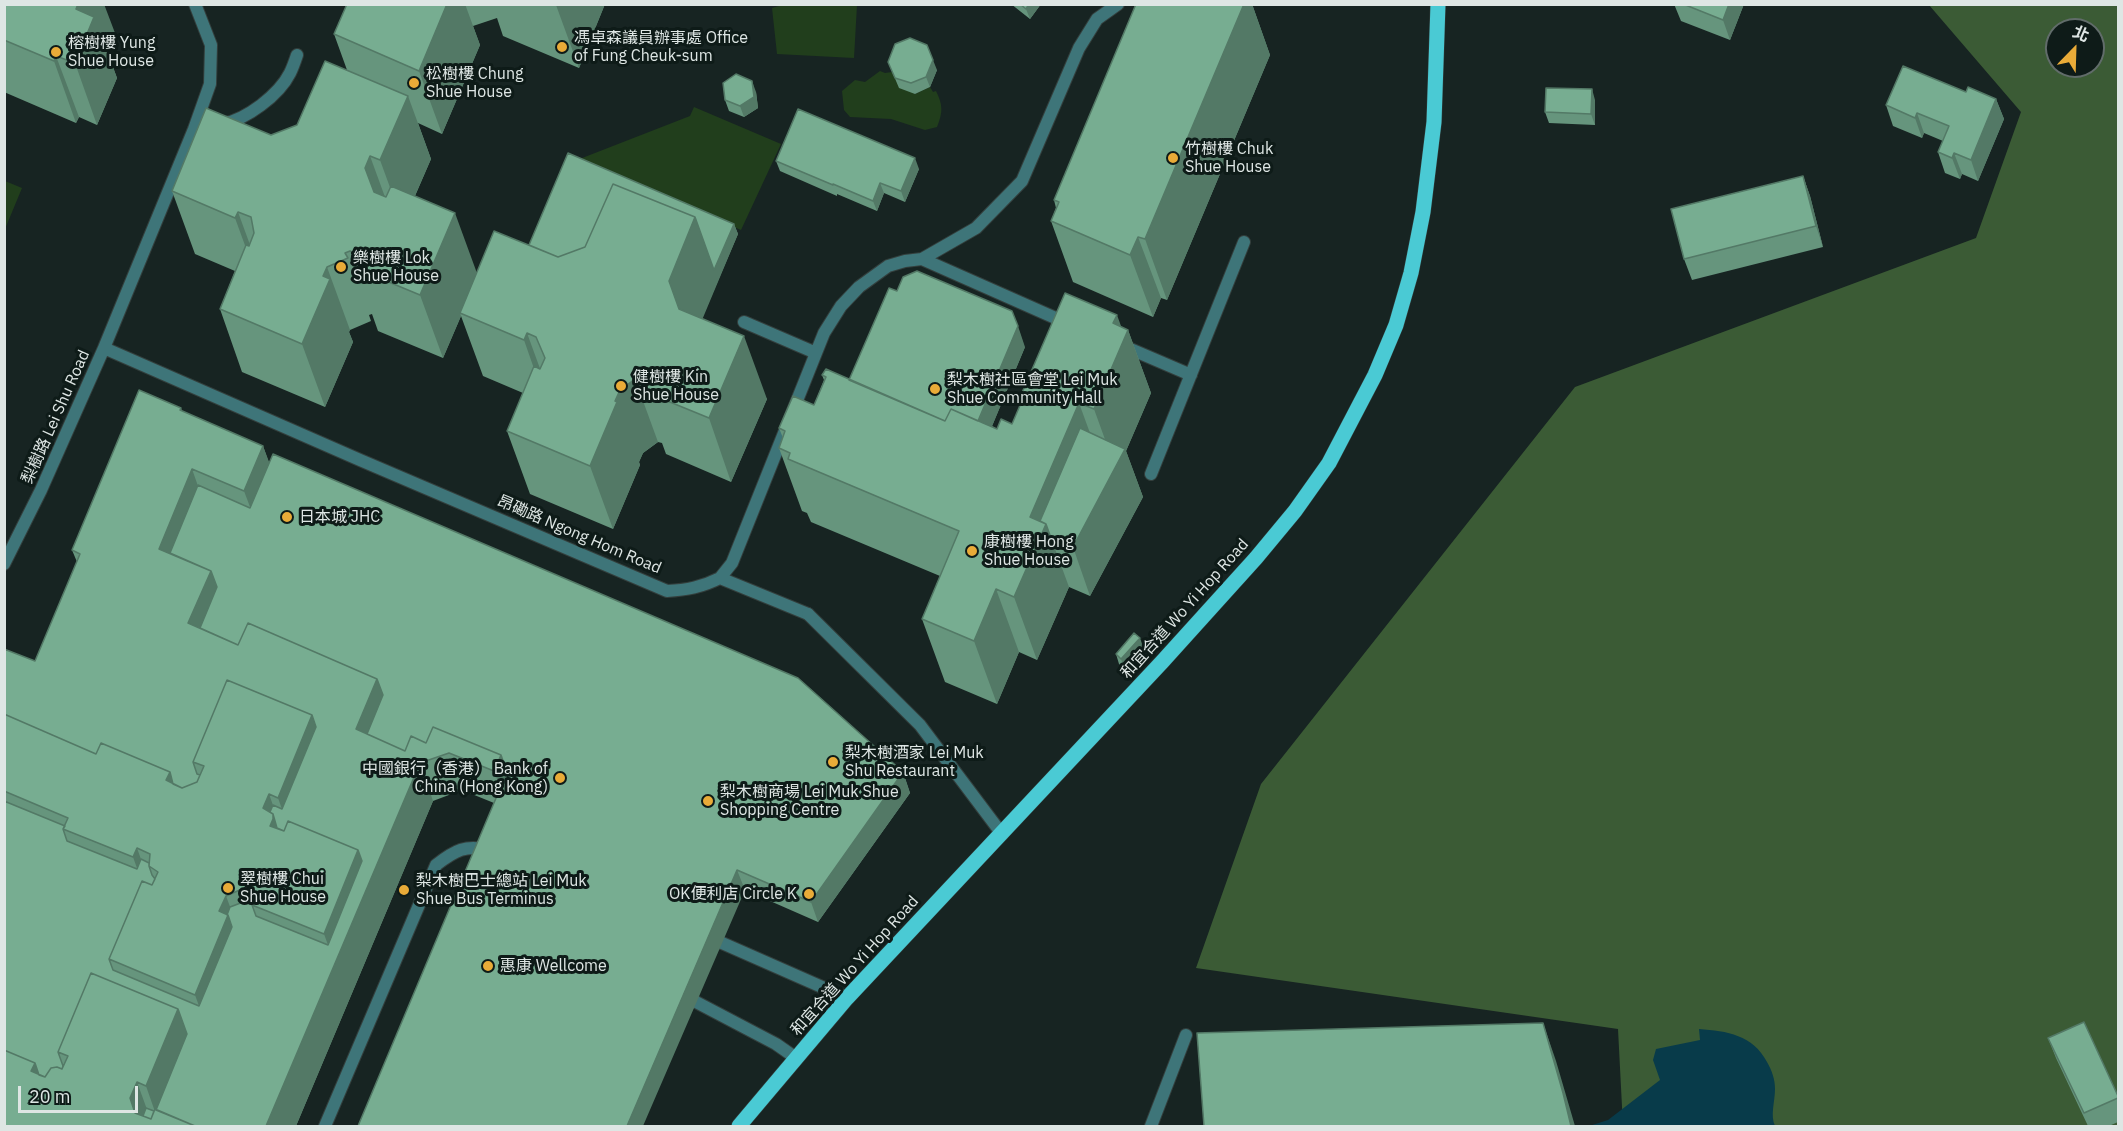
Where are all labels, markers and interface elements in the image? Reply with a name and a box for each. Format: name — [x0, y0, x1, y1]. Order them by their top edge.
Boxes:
north arrow — [2045, 18, 2105, 78]
text: 北 — [2070, 21, 2093, 46]
place label: 馮卓森議員辦事處 Office of Fung Cheuk-sum — [574, 28, 748, 66]
place label: 榕樹樓 Yung Shue House — [68, 33, 155, 71]
marker: 馮卓森議員辦事處 Office of Fung Cheuk-sum — [555, 40, 569, 54]
marker: 榕樹樓 Yung Shue House — [49, 45, 63, 59]
place label: 松樹樓 Chung Shue House — [426, 64, 523, 102]
marker: 松樹樓 Chung Shue House — [407, 76, 421, 90]
place label: 竹樹樓 Chuk Shue House — [1185, 139, 1273, 177]
marker: 竹樹樓 Chuk Shue House — [1166, 151, 1180, 165]
place label: 樂樹樓 Lok Shue House — [353, 248, 439, 286]
marker: 樂樹樓 Lok Shue House — [334, 260, 348, 274]
street label: 梨樹路 Lei Shu Road — [18, 347, 94, 487]
place label: 健樹樓 Kin Shue House — [633, 367, 719, 405]
place label: 梨木樹社區會堂 Lei Muk Shue Community Hall — [947, 370, 1118, 408]
marker: 健樹樓 Kin Shue House — [614, 379, 628, 393]
marker: 梨木樹社區會堂 Lei Muk Shue Community Hall — [928, 382, 942, 396]
street label: 昂磡路 Ngong Hom Road — [494, 492, 664, 578]
place label: 日本城 JHC — [299, 507, 380, 527]
marker: 日本城 JHC — [280, 510, 294, 524]
place label: 康樹樓 Hong Shue House — [984, 532, 1074, 570]
street label: 和宜合道 Wo Yi Hop Road — [1117, 535, 1253, 683]
marker: 康樹樓 Hong Shue House — [965, 544, 979, 558]
place label: 梨木樹酒家 Lei Muk Shu Restaurant — [845, 743, 984, 781]
marker: 梨木樹酒家 Lei Muk Shu Restaurant — [826, 755, 840, 769]
place label: 中國銀行（香港） Bank of China (Hong Kong) — [362, 759, 548, 797]
marker: 中國銀行（香港） Bank of China (Hong Kong) — [553, 771, 567, 785]
place label: 梨木樹商場 Lei Muk Shue Shopping Centre — [720, 782, 899, 820]
marker: 梨木樹商場 Lei Muk Shue Shopping Centre — [701, 794, 715, 808]
place label: 翠樹樓 Chui Shue House — [240, 869, 326, 907]
place label: 梨木樹巴士總站 Lei Muk Shue Bus Terminus — [416, 871, 587, 909]
marker: 翠樹樓 Chui Shue House — [221, 881, 235, 895]
marker: 梨木樹巴士總站 Lei Muk Shue Bus Terminus — [397, 883, 411, 897]
place label: OK便利店 Circle K — [669, 884, 797, 904]
marker: OK便利店 Circle K — [802, 887, 816, 901]
street label: 和宜合道 Wo Yi Hop Road — [787, 892, 923, 1040]
place label: 惠康 Wellcome — [500, 956, 607, 976]
marker: 惠康 Wellcome — [481, 959, 495, 973]
scale bar — [21, 1074, 141, 1112]
text: 20 m — [29, 1085, 71, 1108]

